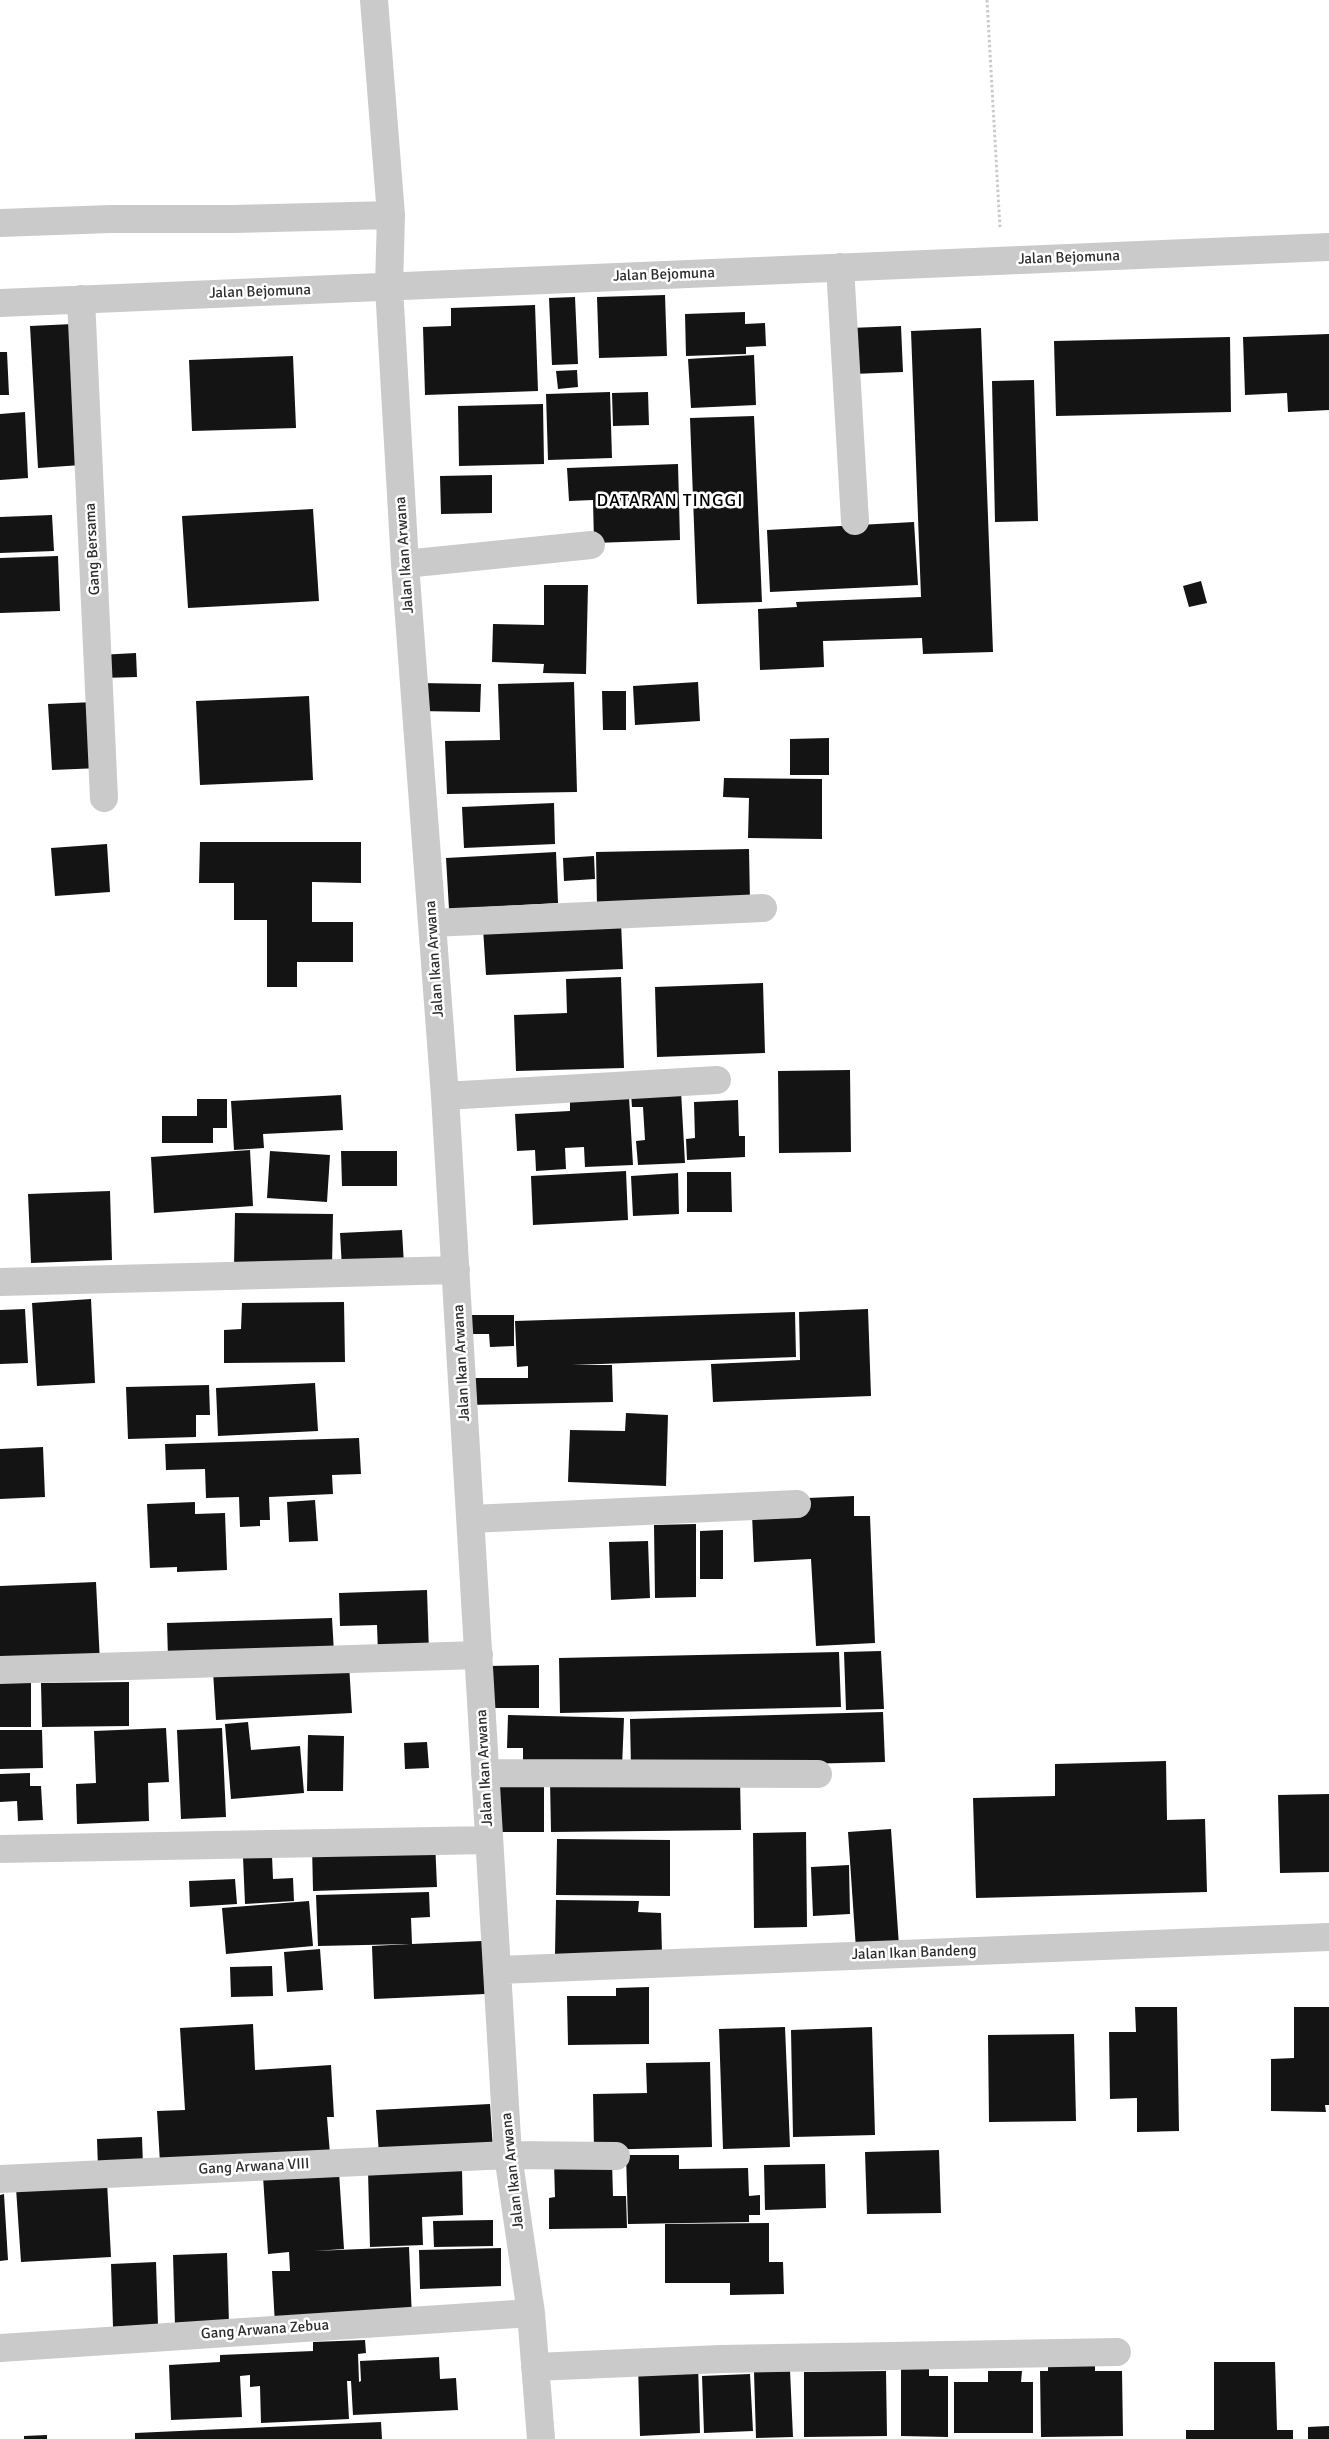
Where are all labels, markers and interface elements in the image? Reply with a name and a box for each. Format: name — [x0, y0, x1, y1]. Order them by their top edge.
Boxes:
street label: Jalan Bejomuna — [1018, 247, 1120, 269]
street label: Jalan Bejomuna — [613, 264, 715, 286]
street label: Jalan Bejomuna — [209, 281, 311, 303]
district label: DATARAN TINGGI — [595, 490, 745, 512]
street label: Jalan Ikan Arwana — [392, 496, 418, 614]
street label: Gang Bersama — [82, 502, 104, 596]
street label: Jalan Ikan Arwana — [422, 900, 448, 1018]
street label: Jalan Ikan Arwana — [450, 1304, 474, 1422]
street label: Jalan Ikan Arwana — [473, 1709, 497, 1827]
street label: Jalan Ikan Bandeng — [851, 1942, 977, 1964]
street label: Jalan Ikan Arwana — [498, 2112, 528, 2230]
street label: Gang Arwana VIII — [198, 2155, 310, 2179]
street label: Gang Arwana Zebua — [200, 2317, 330, 2343]

